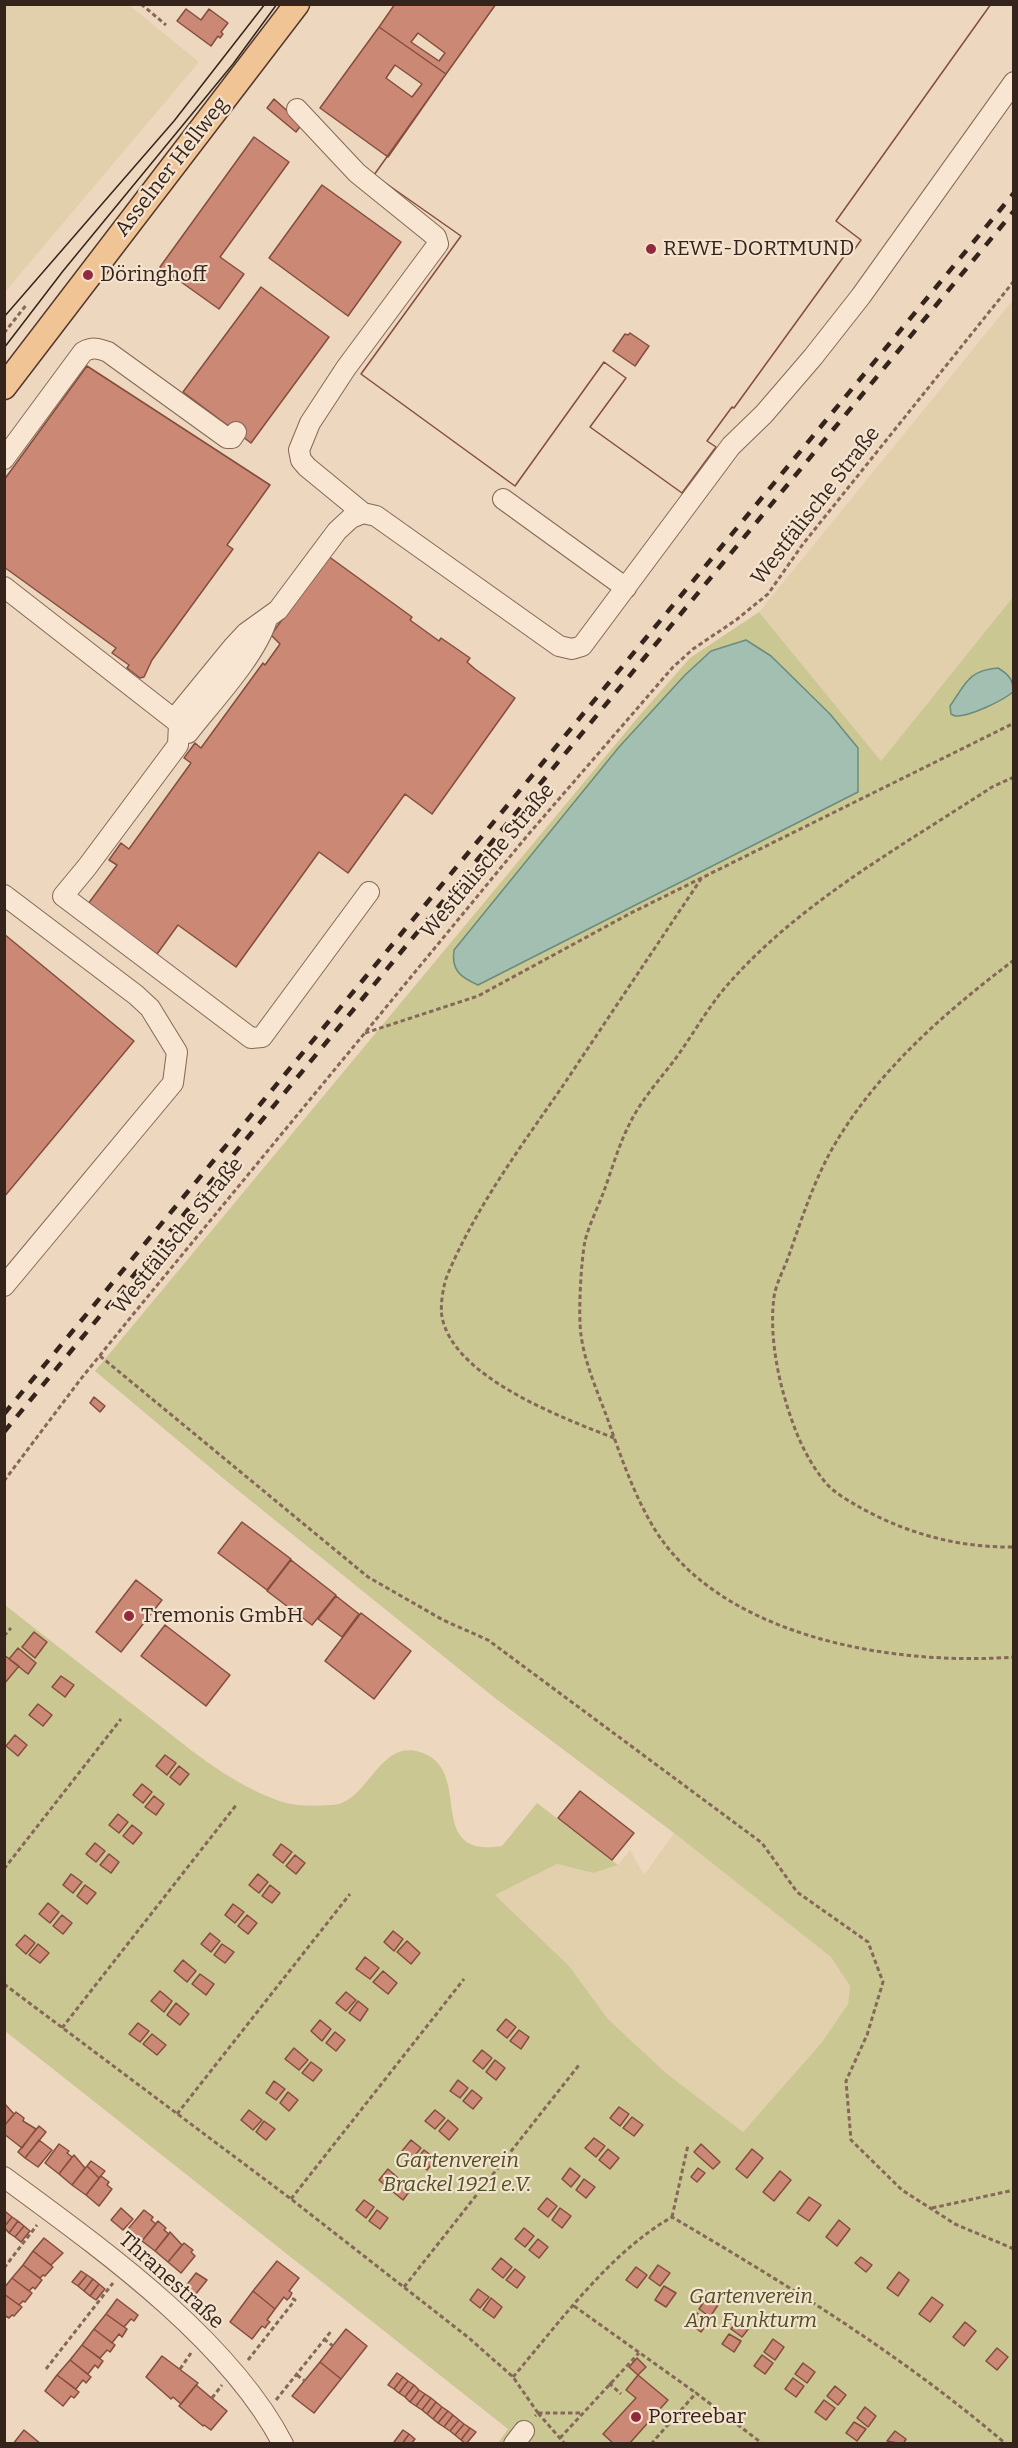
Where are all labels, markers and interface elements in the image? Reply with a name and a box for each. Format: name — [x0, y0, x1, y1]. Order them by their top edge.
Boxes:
street label: Asselner Hellweg — [110, 92, 234, 242]
place label: REWE-DORTMUND — [663, 236, 854, 262]
marker: REWE-DORTMUND — [644, 242, 658, 256]
place label: Döringhoff — [100, 262, 206, 288]
marker: Döringhoff — [81, 268, 95, 282]
street label: Westfälische Straße — [746, 422, 886, 590]
street label: Westfälische Straße — [416, 779, 560, 943]
street label: Westfälische Straße — [107, 1153, 249, 1319]
place label: Tremonis GmbH — [141, 1603, 303, 1629]
marker: Tremonis GmbH — [122, 1609, 136, 1623]
park label: Gartenverein Brackel 1921 e.V. — [383, 2148, 531, 2198]
street label: Thranestraße — [113, 2227, 229, 2335]
park label: Gartenverein Am Funkturm — [685, 2284, 817, 2334]
place label: Porreebar — [648, 2404, 746, 2430]
marker: Porreebar — [629, 2410, 643, 2424]

